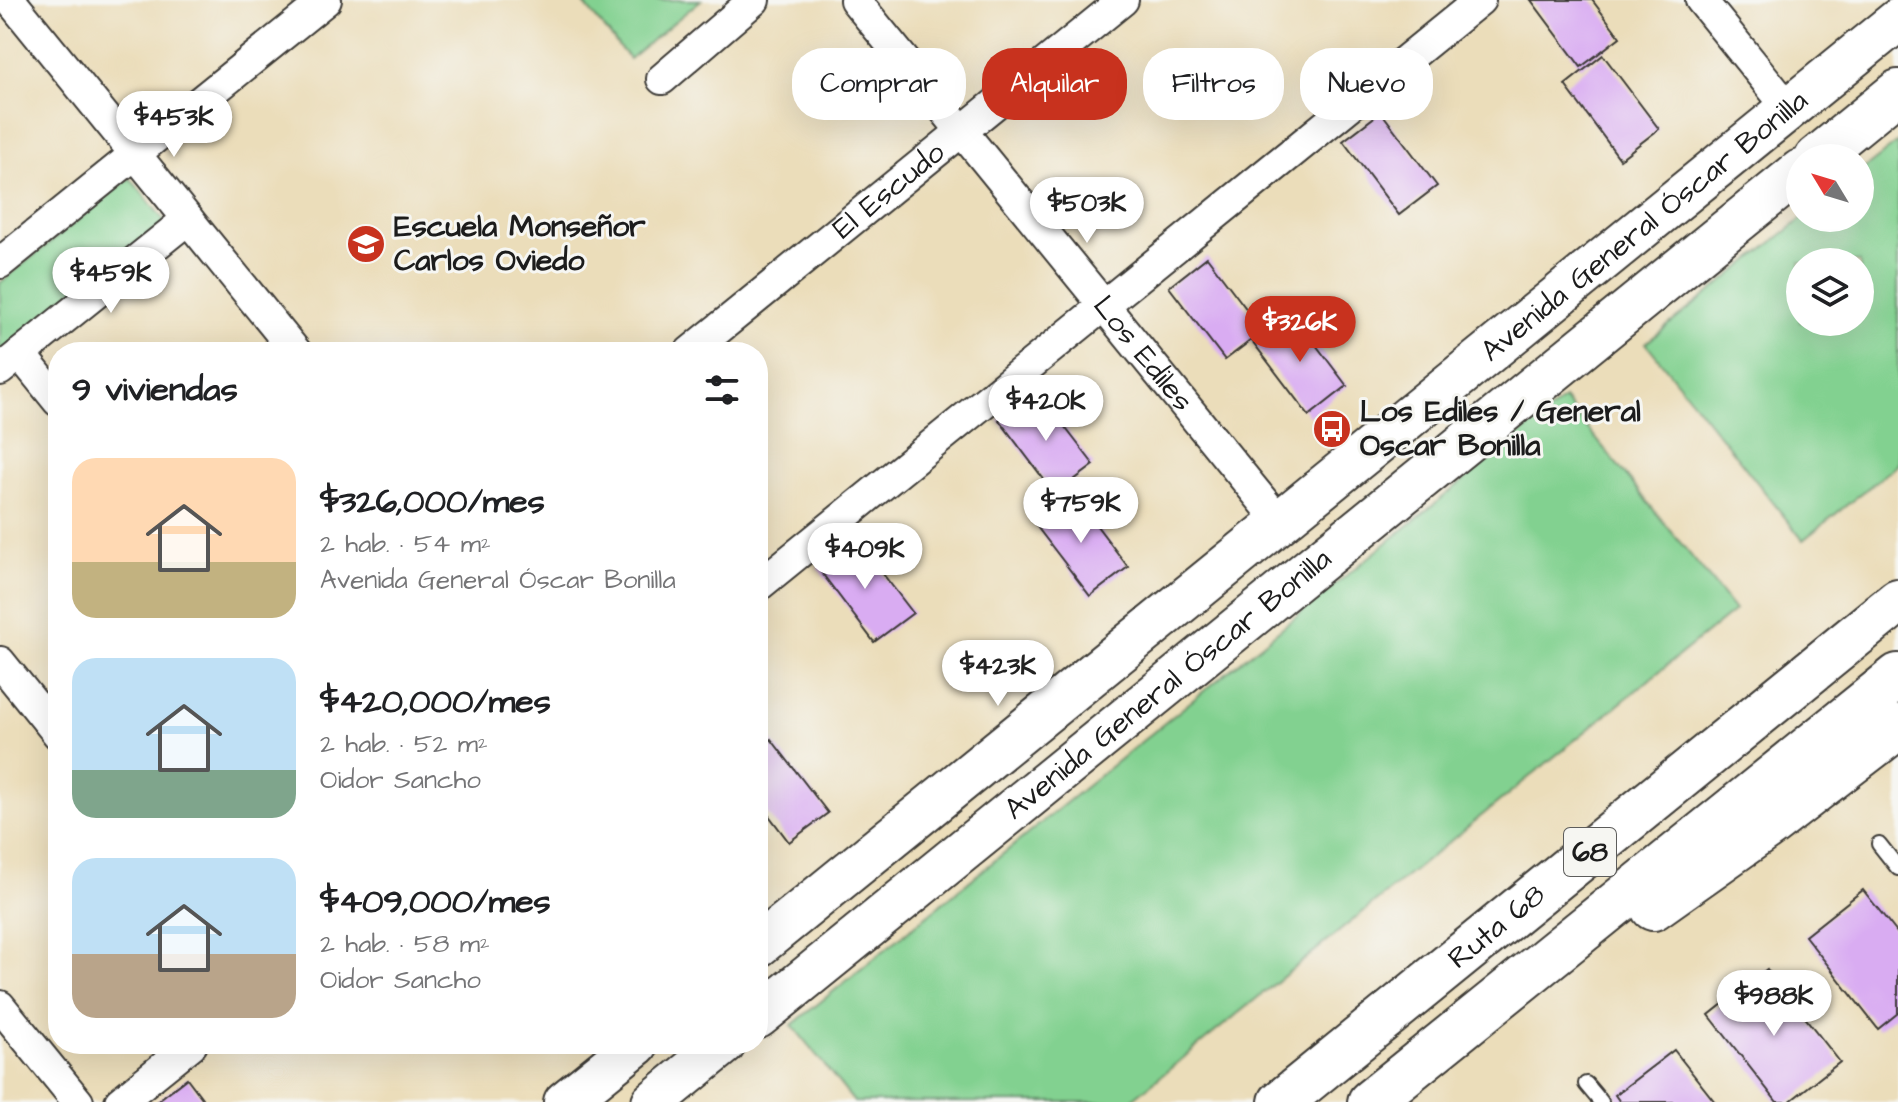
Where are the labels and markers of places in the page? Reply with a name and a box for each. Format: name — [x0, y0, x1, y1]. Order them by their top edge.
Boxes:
pin: $453K — [118, 91, 230, 159]
pin: $503K — [1031, 177, 1143, 245]
place label: Escuela Monseñor Carlos Oviedo — [394, 206, 646, 282]
school or university icon: Escuela Monseñor Carlos Oviedo — [345, 223, 387, 265]
pin: $459K — [55, 247, 167, 315]
pin: $326K — [1244, 296, 1356, 364]
pin: $420K — [990, 375, 1102, 443]
place label: Los Ediles / General Oscar Bonilla — [1360, 391, 1641, 467]
bus stop icon: Los Ediles / General Oscar Bonilla — [1311, 408, 1353, 450]
pin: $759K — [1025, 477, 1137, 545]
pin: $409K — [809, 523, 921, 591]
pin: $423K — [942, 640, 1054, 708]
pin: $988K — [1718, 970, 1830, 1038]

